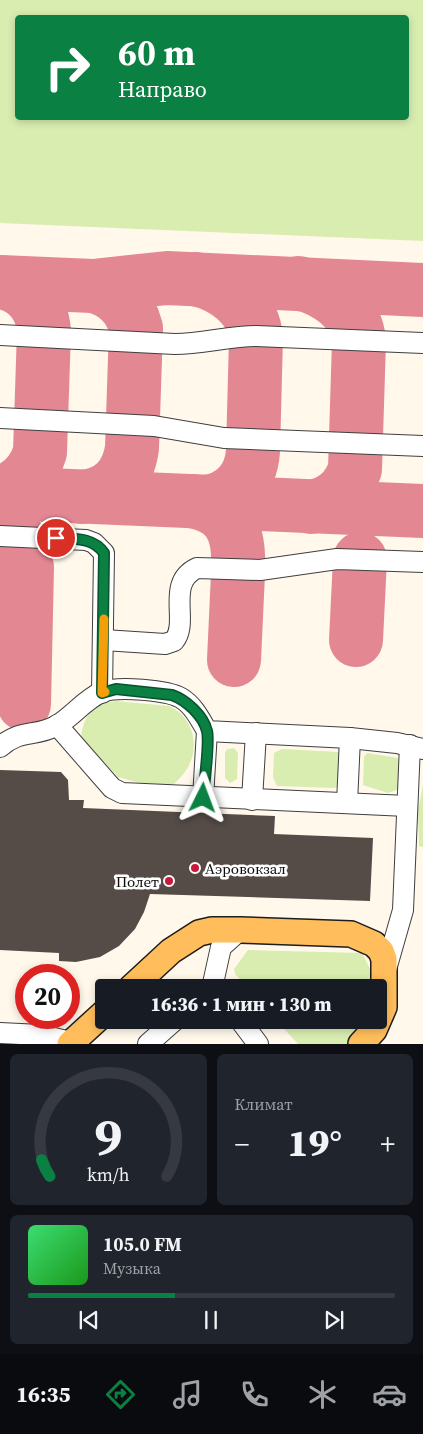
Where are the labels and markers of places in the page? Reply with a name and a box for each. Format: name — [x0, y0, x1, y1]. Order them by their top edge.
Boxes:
pin — [35, 517, 77, 559]
place label: Аэровокзал — [205, 858, 286, 879]
marker: Аэровокзал — [189, 862, 201, 874]
place label: Полет — [116, 871, 159, 892]
marker: Полет — [163, 875, 175, 887]

